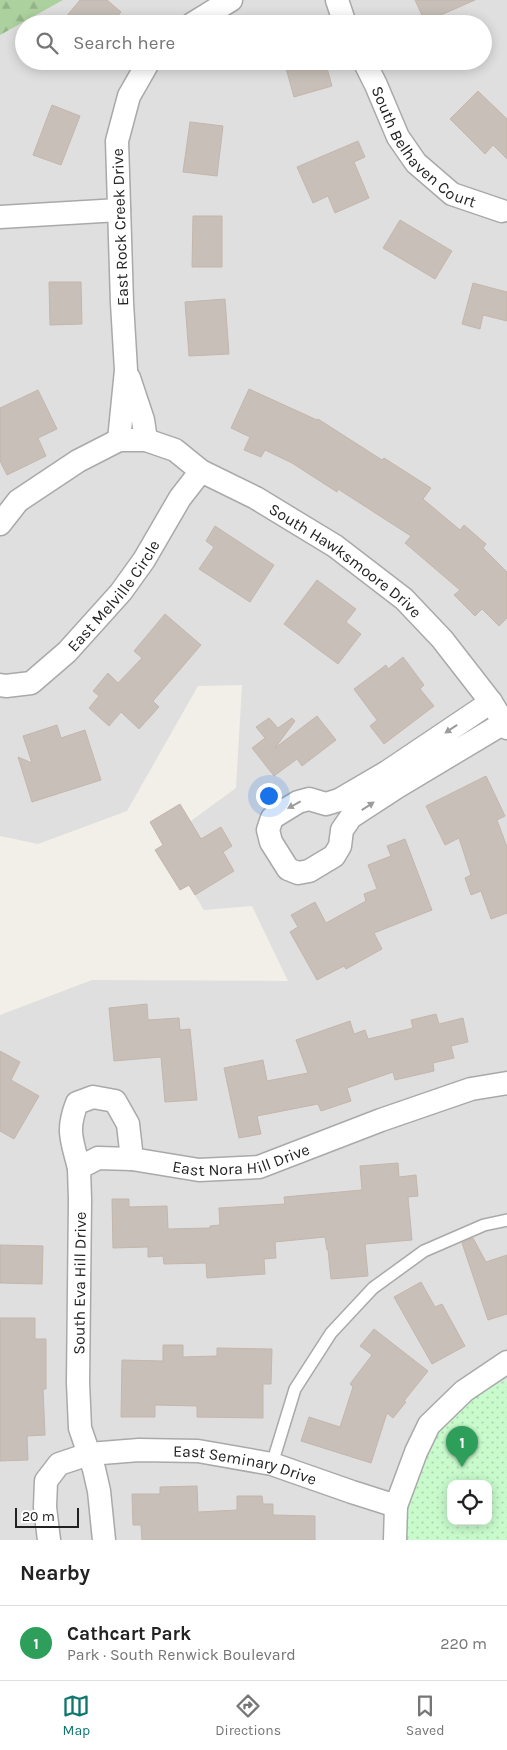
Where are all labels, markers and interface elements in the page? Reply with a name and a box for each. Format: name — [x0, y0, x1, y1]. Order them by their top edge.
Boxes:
search box — [15, 15, 492, 70]
icon: search — [33, 29, 61, 57]
text: Search here — [73, 32, 175, 54]
street label: South Belhaven Court — [368, 83, 479, 211]
street label: East Rock Creek Drive — [108, 148, 132, 306]
street label: South Hawksmoore Drive — [266, 499, 426, 621]
street label: East Melville Circle — [63, 536, 163, 655]
one-way arrow — [444, 724, 457, 734]
your location — [256, 783, 282, 809]
one-way arrow — [286, 801, 301, 809]
one-way arrow — [362, 801, 375, 811]
street label: East Nora Hill Drive — [171, 1139, 312, 1180]
street label: South Eva Hill Drive — [69, 1212, 89, 1355]
pin: 1 — [446, 1426, 478, 1467]
street label: East Seminary Drive — [173, 1441, 319, 1488]
map controls — [447, 1480, 492, 1525]
button: locate — [447, 1480, 492, 1525]
scale bar — [15, 1505, 79, 1528]
text: 20 m — [22, 1508, 55, 1525]
text: Nearby — [20, 1561, 90, 1585]
text: Cathcart Park — [67, 1623, 191, 1645]
text: 1 — [33, 1634, 39, 1653]
text: 220 m — [440, 1634, 487, 1653]
text: Park · South Renwick Boulevard — [67, 1645, 296, 1664]
tab: Map — [62, 1692, 90, 1739]
tab: Directions — [215, 1692, 281, 1739]
tab: Saved — [406, 1692, 445, 1739]

